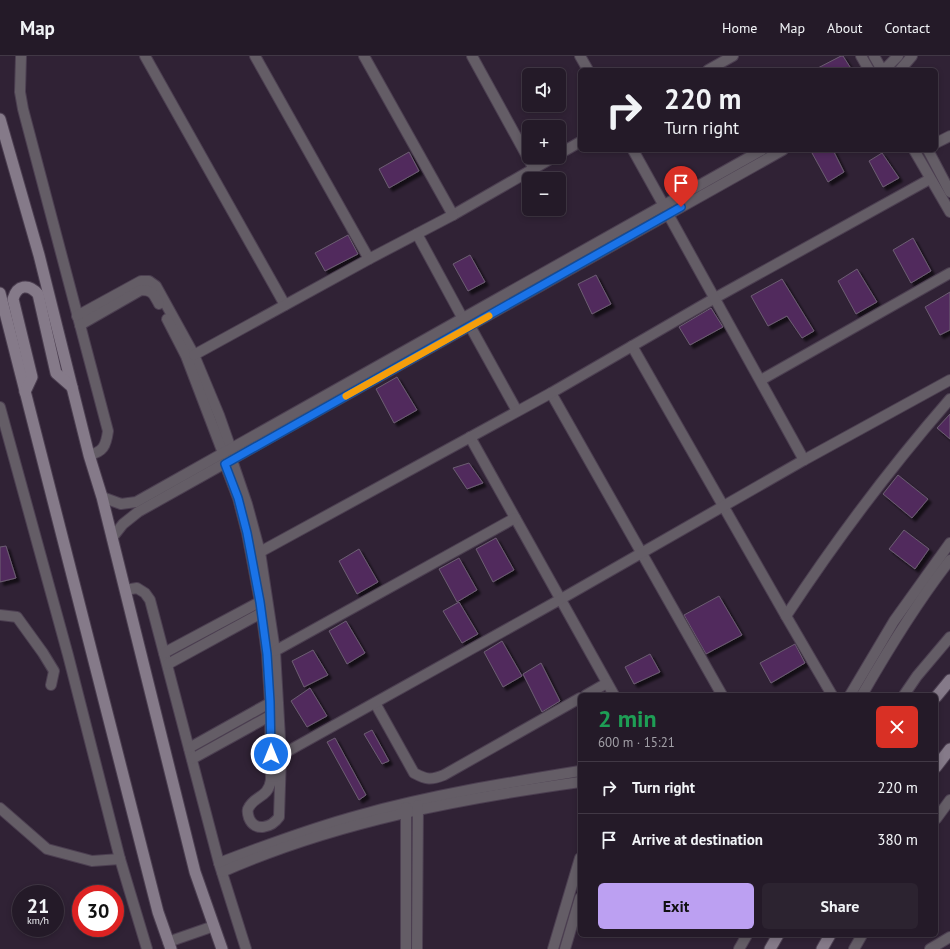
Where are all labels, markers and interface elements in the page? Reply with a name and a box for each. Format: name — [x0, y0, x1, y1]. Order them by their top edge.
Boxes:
text: Map — [20, 16, 55, 40]
text: Home — [722, 19, 757, 37]
text: Map — [779, 19, 805, 37]
text: About — [827, 19, 863, 37]
text: Contact — [885, 19, 930, 37]
map controls — [522, 68, 566, 216]
button: sound — [522, 68, 566, 112]
text: 220 m — [664, 80, 741, 117]
icon: right — [598, 84, 650, 136]
text: Turn right — [664, 116, 739, 139]
button: + — [522, 120, 566, 164]
pin — [664, 166, 698, 207]
button: − — [522, 172, 566, 216]
icon: arrive — [670, 172, 692, 194]
text: 2 min — [598, 703, 657, 734]
button: close — [876, 706, 918, 748]
position arrow — [250, 733, 292, 775]
text: 600 m · 15:21 — [598, 734, 675, 751]
icon: right — [598, 777, 620, 799]
text: Turn right — [632, 778, 695, 797]
text: 220 m — [877, 778, 918, 797]
icon: arrive — [598, 829, 620, 851]
text: Arrive at destination — [632, 830, 763, 849]
text: 380 m — [877, 830, 918, 849]
button: Exit — [598, 883, 754, 929]
button: Share — [762, 883, 918, 929]
speed limit sign: 30 — [72, 885, 124, 937]
text: 21 — [27, 893, 49, 919]
text: km/h — [27, 914, 49, 927]

